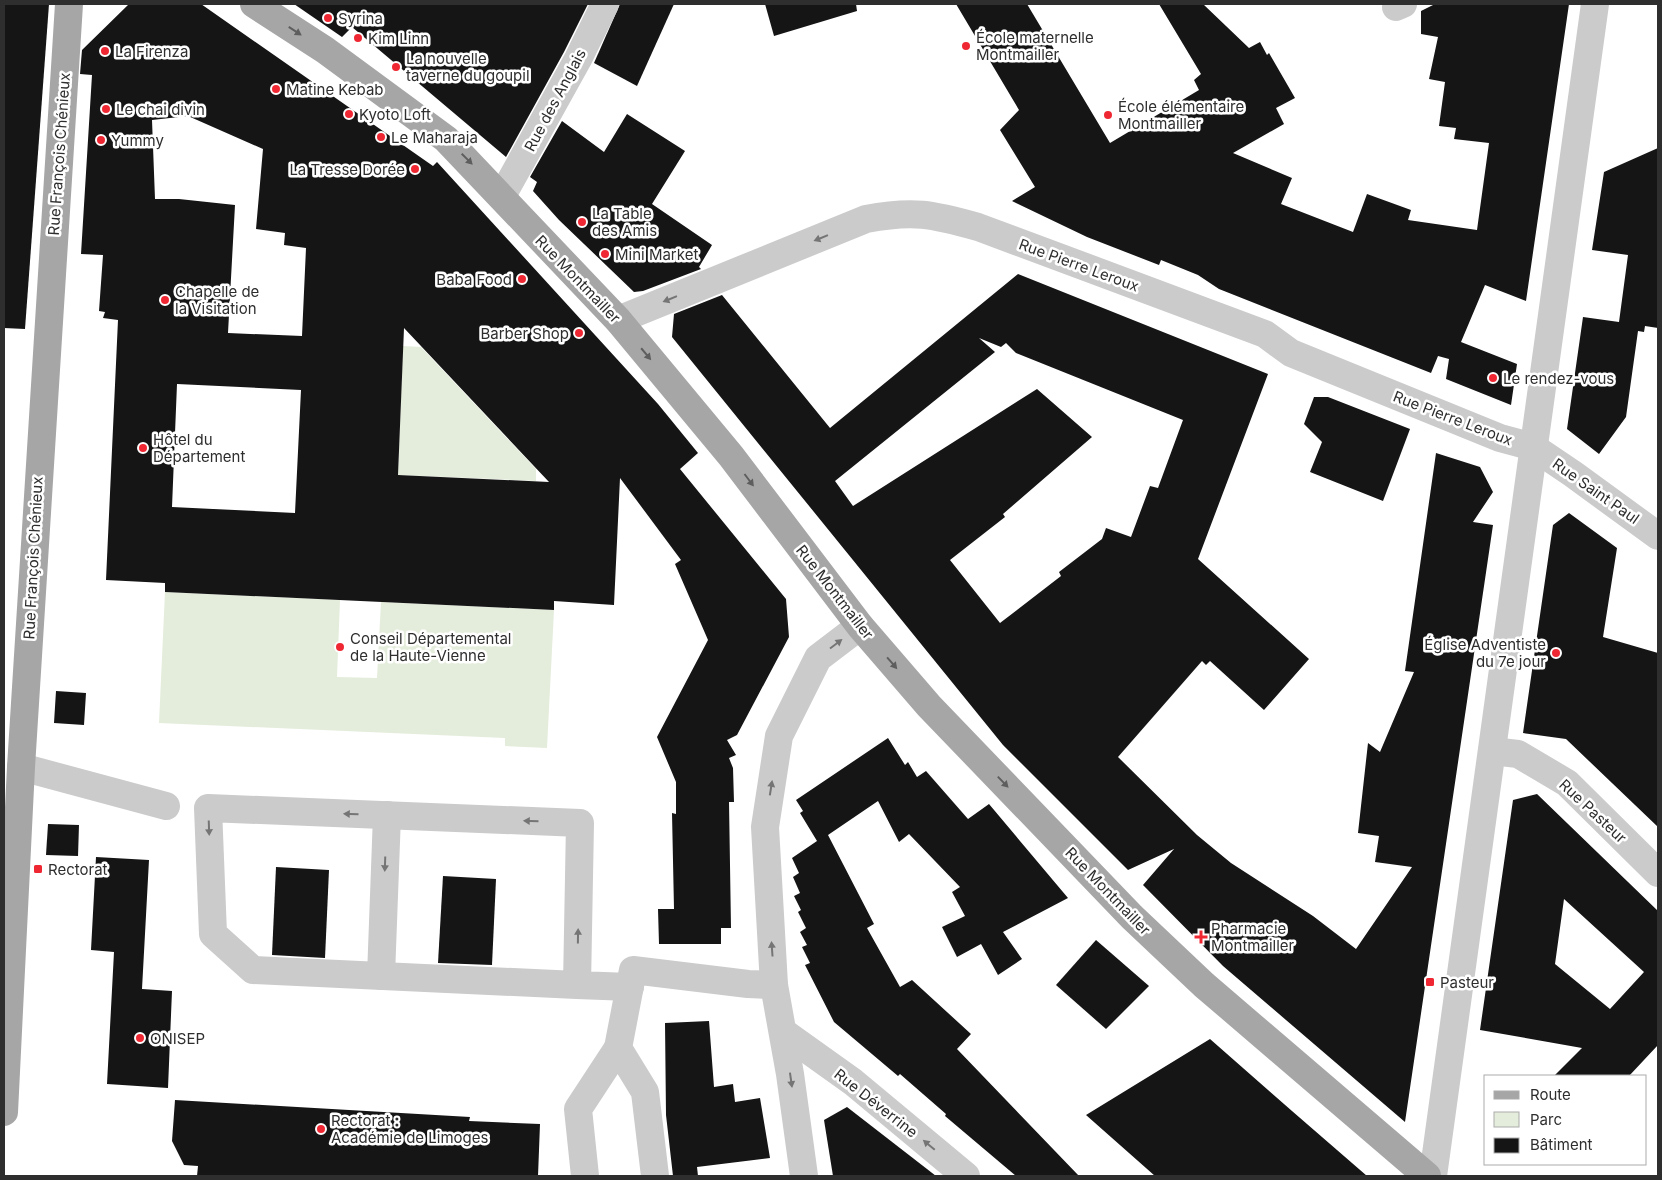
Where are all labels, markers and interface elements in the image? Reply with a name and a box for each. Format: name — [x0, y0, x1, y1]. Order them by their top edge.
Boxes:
place label: Syrina — [338, 9, 383, 28]
marker: Syrina — [322, 12, 334, 24]
one-way arrow — [288, 26, 302, 35]
place label: École maternelle Montmailler — [976, 28, 1094, 64]
place label: Kim Linn — [368, 29, 429, 48]
marker: Kim Linn — [352, 32, 364, 44]
marker: École maternelle Montmailler — [960, 40, 972, 52]
place label: La Firenza — [115, 42, 188, 61]
marker: La Firenza — [99, 45, 111, 57]
street label: Rue des Anglais — [520, 45, 590, 155]
place label: La nouvelle taverne du goupil — [406, 49, 530, 85]
marker: La nouvelle taverne du goupil — [390, 61, 402, 73]
street label: Rue François Chénieux — [44, 72, 74, 236]
place label: Matine Kebab — [286, 80, 384, 99]
marker: Matine Kebab — [270, 83, 282, 95]
place label: École élémentaire Montmailler — [1118, 97, 1244, 133]
place label: Le chai divin — [116, 100, 205, 119]
marker: Le chai divin — [100, 103, 112, 115]
place label: Kyoto Loft — [359, 105, 431, 124]
marker: Kyoto Loft — [343, 108, 355, 120]
marker: École élémentaire Montmailler — [1102, 109, 1114, 121]
place label: Le Maharaja — [391, 128, 478, 147]
place label: Yummy — [111, 131, 165, 150]
marker: Le Maharaja — [375, 131, 387, 143]
marker: Yummy — [95, 134, 107, 146]
one-way arrow — [460, 153, 472, 165]
place label: La Tresse Dorée — [289, 160, 405, 179]
marker: La Tresse Dorée — [409, 163, 421, 175]
place label: La Table des Amis — [592, 204, 657, 240]
marker: La Table des Amis — [576, 216, 588, 228]
street label: Rue Montmailler — [531, 231, 625, 327]
one-way arrow — [813, 234, 828, 242]
street label: Rue Pierre Leroux — [1016, 234, 1142, 296]
place label: Mini Market — [615, 245, 698, 264]
marker: Mini Market — [599, 248, 611, 260]
place label: Baba Food — [436, 270, 512, 289]
marker: Baba Food — [516, 273, 528, 285]
place label: Chapelle de la Visitation — [175, 282, 259, 318]
marker: Chapelle de la Visitation — [159, 294, 171, 306]
one-way arrow — [662, 295, 677, 303]
place label: Barber Shop — [480, 324, 569, 343]
marker: Barber Shop — [573, 327, 585, 339]
one-way arrow — [641, 347, 652, 360]
place label: Le rendez-vous — [1503, 369, 1614, 388]
marker: Le rendez-vous — [1487, 372, 1499, 384]
street label: Rue Pierre Leroux — [1391, 386, 1515, 450]
place label: Hôtel du Département — [153, 430, 245, 466]
marker: Hôtel du Département — [137, 442, 149, 454]
street label: Rue Saint Paul — [1549, 454, 1643, 528]
one-way arrow — [744, 473, 754, 487]
street label: Rue François Chénieux — [19, 476, 47, 640]
street label: Rue Montmailler — [792, 541, 878, 643]
place label: Conseil Départemental de la Haute-Vienne — [350, 629, 511, 665]
place label: Église Adventiste du 7e jour — [1424, 635, 1546, 671]
one-way arrow — [829, 639, 843, 649]
marker: Conseil Départemental de la Haute-Vienne — [334, 641, 346, 653]
marker: Église Adventiste du 7e jour — [1550, 647, 1562, 659]
one-way arrow — [887, 656, 898, 669]
street label: Rue Pasteur — [1555, 775, 1631, 847]
one-way arrow — [996, 776, 1008, 788]
one-way arrow — [767, 779, 775, 795]
one-way arrow — [342, 810, 358, 818]
one-way arrow — [522, 817, 538, 825]
one-way arrow — [205, 820, 213, 836]
street label: Rue Montmailler — [1061, 843, 1155, 939]
one-way arrow — [381, 856, 389, 872]
place label: Rectorat — [48, 860, 108, 879]
marker: Rectorat — [32, 863, 44, 875]
place label: Pharmacie Montmailler — [1211, 919, 1295, 955]
one-way arrow — [574, 928, 582, 944]
marker: Pharmacie Montmailler — [1195, 931, 1207, 943]
one-way arrow — [768, 941, 776, 957]
place label: Pasteur — [1440, 973, 1494, 992]
marker: Pasteur — [1424, 976, 1436, 988]
place label: ONISEP — [150, 1029, 205, 1048]
marker: ONISEP — [134, 1032, 146, 1044]
street label: Rue Déverrine — [830, 1065, 922, 1141]
one-way arrow — [787, 1073, 795, 1089]
legend — [1484, 1075, 1647, 1165]
text: Route — [1530, 1085, 1571, 1104]
text: Parc — [1530, 1110, 1562, 1129]
place label: Rectorat : Académie de Limoges — [331, 1111, 488, 1147]
marker: Rectorat : Académie de Limoges — [315, 1123, 327, 1135]
text: Bâtiment — [1530, 1135, 1593, 1154]
one-way arrow — [923, 1140, 935, 1151]

